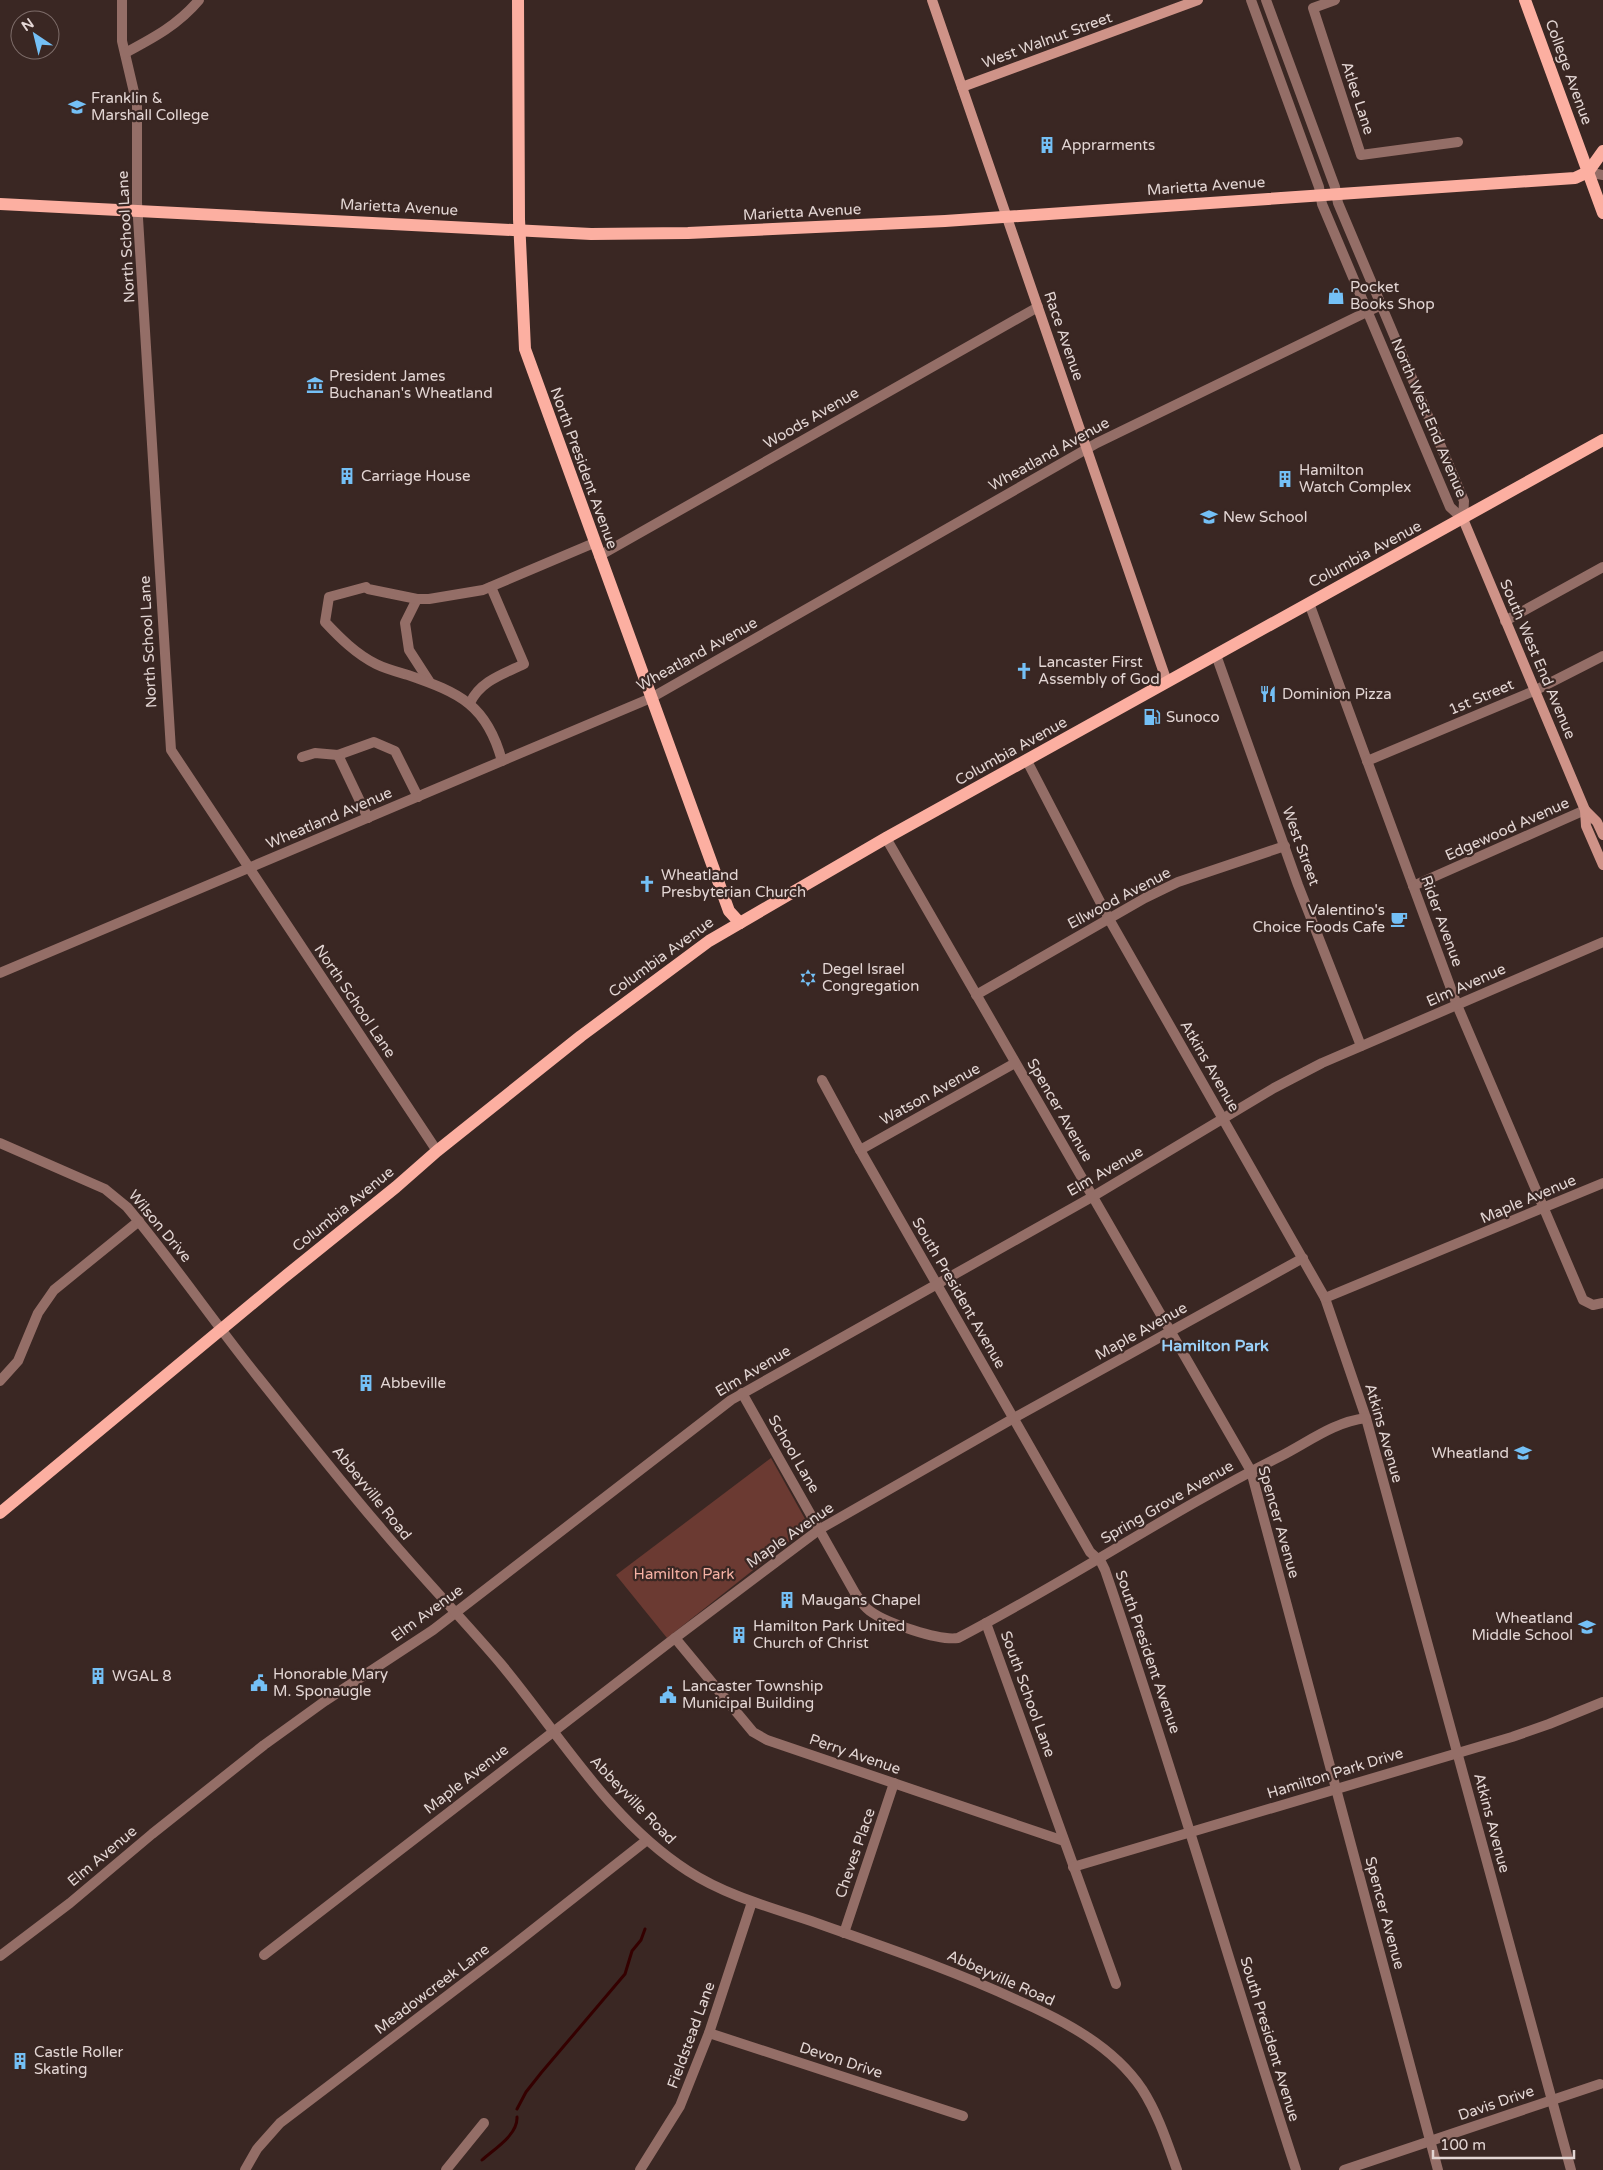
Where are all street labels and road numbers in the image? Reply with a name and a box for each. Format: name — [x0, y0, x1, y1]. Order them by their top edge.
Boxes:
street label: West Walnut Street — [979, 8, 1115, 72]
street label: College Avenue — [1542, 17, 1596, 127]
street label: Atlee Lane — [1338, 59, 1378, 137]
street label: North School Lane — [114, 170, 138, 304]
street label: Marietta Avenue — [1146, 173, 1266, 199]
street label: Marietta Avenue — [339, 195, 459, 219]
street label: Marietta Avenue — [742, 200, 862, 224]
street label: Race Avenue — [1040, 289, 1088, 383]
street label: North West End Avenue — [1387, 336, 1471, 500]
street label: Woods Avenue — [760, 383, 862, 453]
street label: North President Avenue — [546, 385, 622, 551]
street label: Wheatland Avenue — [986, 413, 1112, 495]
street label: Columbia Avenue — [1306, 517, 1424, 591]
street label: North School Lane — [136, 575, 160, 709]
street label: South West End Avenue — [1496, 576, 1580, 742]
street label: Wheatland Avenue — [634, 613, 760, 695]
street label: 1st Street — [1446, 675, 1517, 719]
street label: Columbia Avenue — [952, 713, 1070, 789]
street label: Wheatland Avenue — [263, 783, 395, 853]
street label: Edgewood Avenue — [1442, 794, 1572, 864]
street label: West Street — [1278, 804, 1324, 888]
street label: Ellwood Avenue — [1064, 863, 1174, 933]
street label: Rider Avenue — [1417, 873, 1467, 969]
street label: Columbia Avenue — [605, 913, 717, 1001]
street label: North School Lane — [311, 941, 399, 1061]
street label: Elm Avenue — [1424, 960, 1508, 1010]
street label: Atkins Avenue — [1177, 1017, 1243, 1115]
street label: Spencer Avenue — [1023, 1055, 1097, 1165]
street label: Watson Avenue — [877, 1059, 983, 1129]
street label: Elm Avenue — [1064, 1142, 1146, 1200]
street label: Columbia Avenue — [289, 1163, 397, 1255]
street label: Maple Avenue — [1477, 1171, 1579, 1227]
street label: Wilson Drive — [125, 1186, 195, 1266]
street label: South President Avenue — [908, 1214, 1010, 1372]
street label: Maple Avenue — [1092, 1298, 1190, 1364]
street label: Elm Avenue — [712, 1341, 794, 1401]
street label: Atkins Avenue — [1361, 1381, 1407, 1485]
street label: School Lane — [764, 1412, 824, 1496]
street label: Abbeyville Road — [329, 1442, 415, 1544]
street label: Spring Grove Avenue — [1097, 1457, 1237, 1547]
street label: Spencer Avenue — [1254, 1464, 1304, 1580]
street label: Maple Avenue — [743, 1498, 837, 1572]
street label: South President Avenue — [1112, 1568, 1184, 1736]
street label: Elm Avenue — [387, 1581, 467, 1645]
street label: South School Lane — [997, 1628, 1059, 1760]
street label: Perry Avenue — [807, 1730, 903, 1778]
street label: Maple Avenue — [420, 1740, 512, 1818]
street label: Hamilton Park Drive — [1265, 1744, 1405, 1802]
street label: Abbeyville Road — [586, 1752, 680, 1848]
street label: Atkins Avenue — [1470, 1771, 1514, 1875]
street label: Cheves Place — [831, 1806, 879, 1900]
street label: Elm Avenue — [64, 1822, 140, 1890]
street label: Spencer Avenue — [1361, 1855, 1409, 1971]
street label: Meadowcreek Lane — [371, 1940, 493, 2038]
street label: Abbeyville Road — [944, 1946, 1058, 2010]
street label: South President Avenue — [1236, 1954, 1304, 2124]
street label: Fieldstead Lane — [663, 1979, 719, 2091]
street label: Devon Drive — [797, 2038, 885, 2082]
street label: Davis Drive — [1456, 2082, 1536, 2124]

